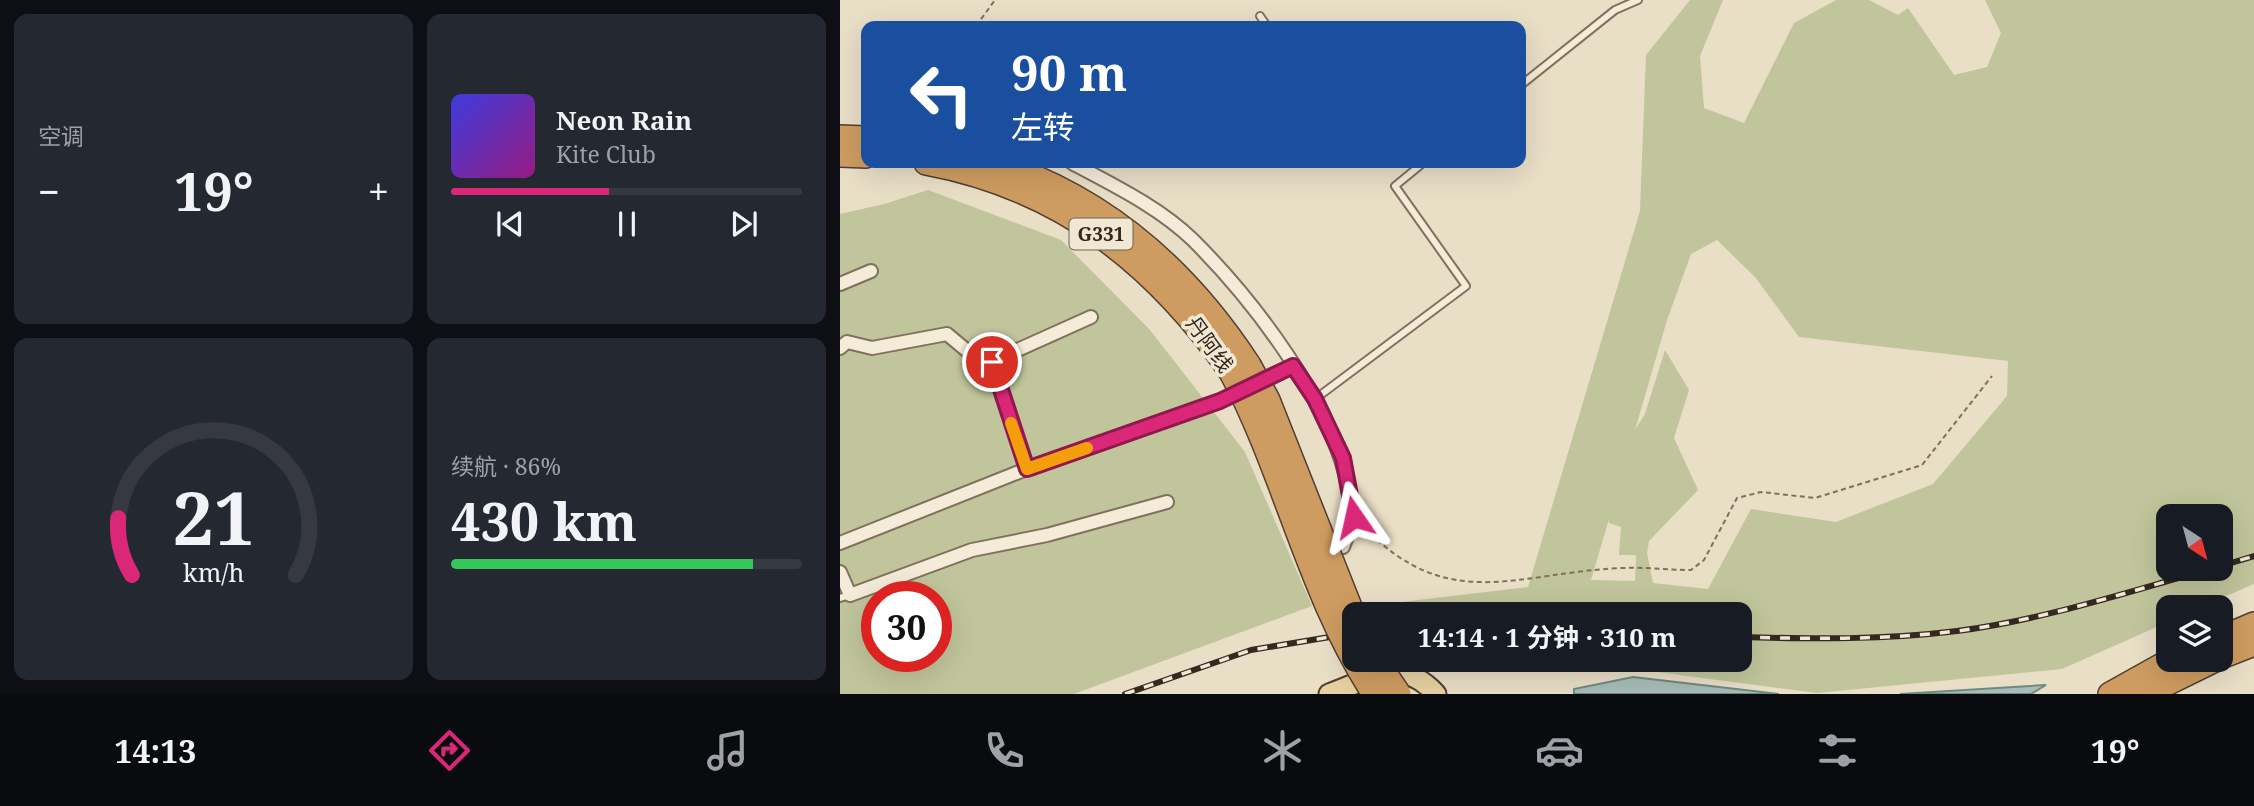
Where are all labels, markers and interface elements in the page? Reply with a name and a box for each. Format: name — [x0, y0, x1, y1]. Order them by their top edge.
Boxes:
text: 90 m — [1011, 39, 1127, 105]
icon: left — [896, 49, 987, 140]
text: Neon Rain — [556, 102, 692, 138]
text: 左转 — [1011, 105, 1075, 148]
text: 空调 — [38, 120, 84, 152]
text: Kite Club — [556, 138, 656, 170]
text: 19° — [174, 155, 254, 226]
text: − — [38, 165, 60, 217]
text: + — [368, 165, 389, 217]
icon: previous — [491, 205, 529, 243]
icon: pause — [608, 205, 646, 243]
icon: next — [725, 205, 763, 243]
road number: G331 — [1070, 218, 1132, 250]
street label: 丹阿线 — [1180, 310, 1240, 378]
pin — [962, 332, 1022, 392]
icon: arrive — [973, 343, 1011, 381]
text: 续航 · 86% — [451, 450, 561, 482]
text: 21 — [172, 467, 255, 566]
position arrow — [1317, 480, 1391, 554]
text: 430 km — [451, 485, 637, 556]
north arrow — [2156, 504, 2233, 581]
map controls — [2156, 504, 2233, 672]
text: km/h — [183, 555, 244, 589]
speed limit sign: 30 — [861, 581, 952, 672]
button: layers — [2156, 595, 2233, 672]
text: 14:14 · 1 分钟 · 310 m — [1418, 619, 1676, 655]
icon: directions — [425, 726, 474, 775]
icon: music — [703, 726, 752, 775]
icon: phone — [980, 726, 1029, 775]
icon: climate — [1258, 726, 1307, 775]
icon: car — [1535, 726, 1584, 775]
icon: filters — [1813, 726, 1862, 775]
text: 14:13 — [114, 729, 196, 772]
text: 19° — [2091, 729, 2140, 772]

